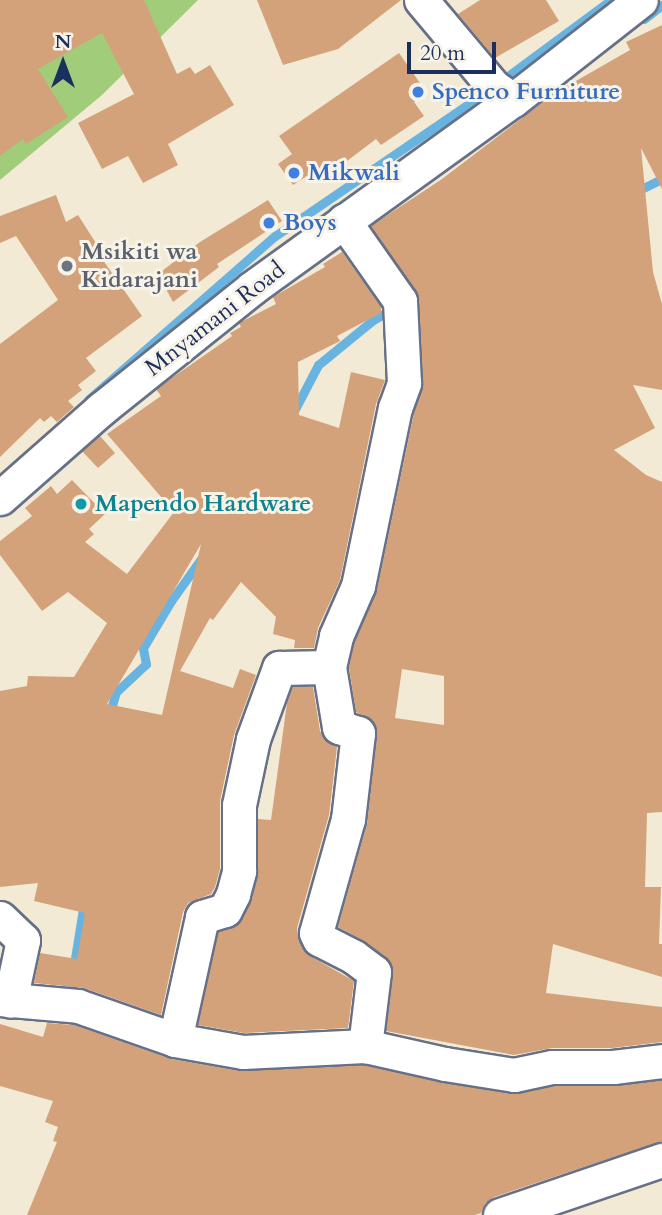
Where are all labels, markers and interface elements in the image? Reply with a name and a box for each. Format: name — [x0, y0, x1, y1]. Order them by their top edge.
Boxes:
north arrow — [28, 28, 98, 98]
scale bar — [410, 28, 499, 72]
text: N — [55, 29, 71, 55]
text: 20 m — [420, 39, 465, 68]
place label: Spenco Furniture — [432, 78, 620, 106]
marker: Spenco Furniture — [410, 84, 426, 100]
place label: Mikwali — [308, 159, 400, 187]
marker: Mikwali — [286, 165, 302, 181]
place label: Boys — [283, 209, 337, 237]
marker: Boys — [261, 215, 277, 231]
place label: Msikiti wa Kidarajani — [81, 238, 198, 294]
street label: Mnyamani Road — [139, 255, 291, 383]
marker: Msikiti wa Kidarajani — [59, 258, 75, 274]
place label: Mapendo Hardware — [95, 490, 311, 518]
marker: Mapendo Hardware — [73, 496, 89, 512]

